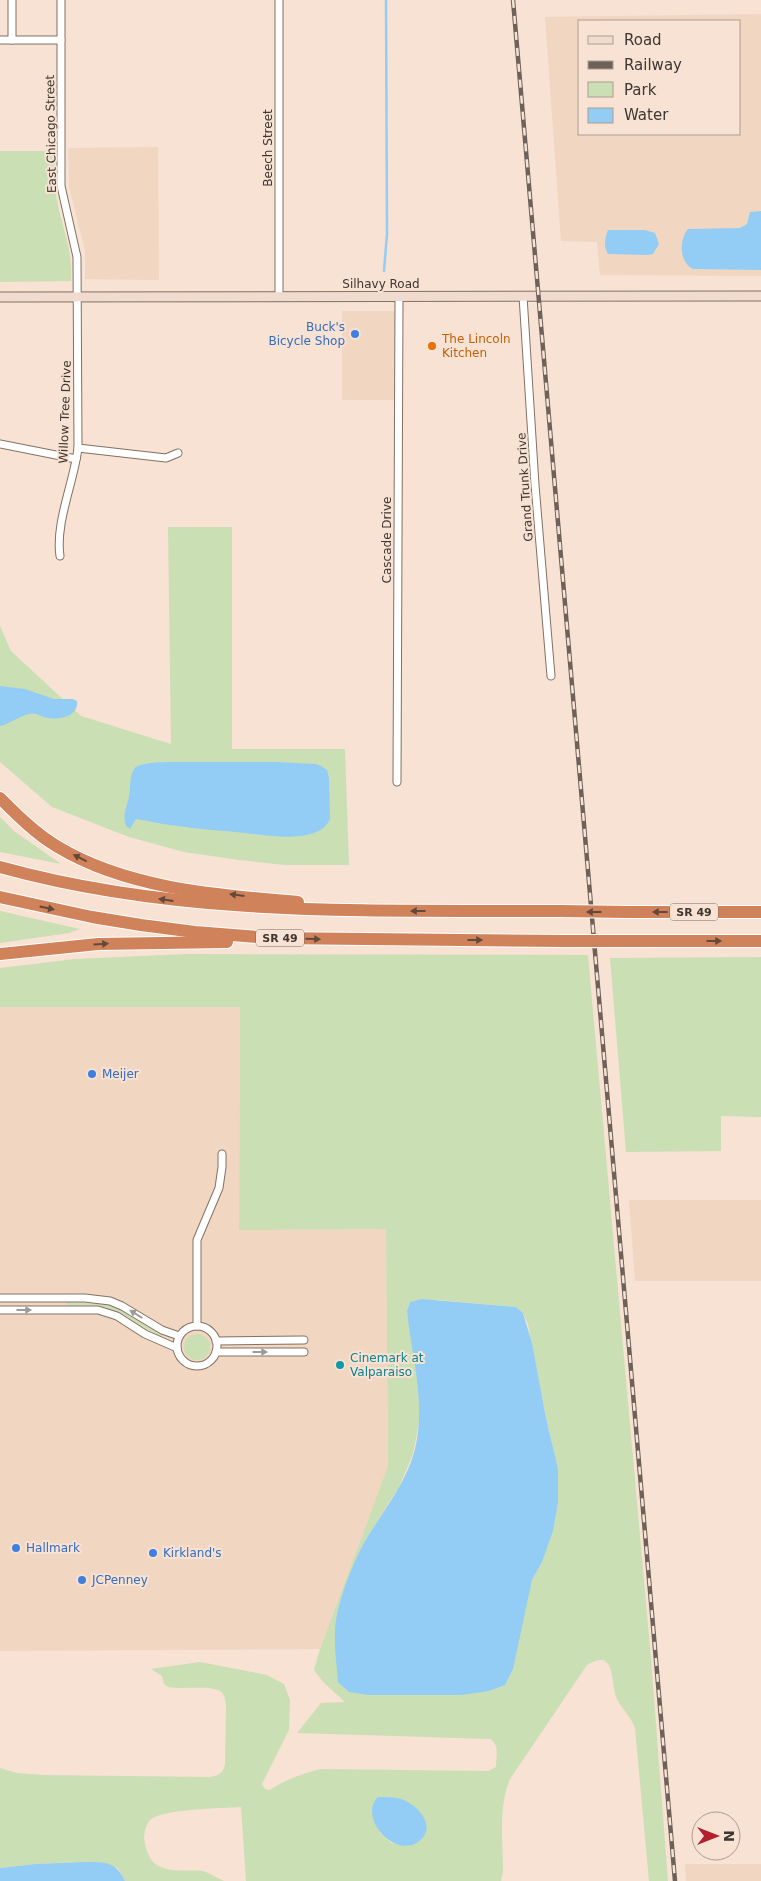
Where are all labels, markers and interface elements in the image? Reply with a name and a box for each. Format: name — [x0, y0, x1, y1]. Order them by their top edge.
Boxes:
legend — [578, 20, 741, 135]
text: Road — [624, 31, 662, 49]
text: Railway — [624, 56, 682, 74]
street label: East Chicago Street — [43, 74, 59, 193]
text: Park — [624, 81, 657, 99]
text: Water — [624, 106, 669, 124]
street label: Beech Street — [261, 109, 275, 187]
street label: Silhavy Road — [342, 277, 420, 291]
place label: Buck's Bicycle Shop — [268, 320, 345, 348]
marker: Buck's Bicycle Shop — [349, 328, 361, 340]
place label: The Lincoln Kitchen — [441, 332, 511, 360]
marker: The Lincoln Kitchen — [426, 340, 438, 352]
street label: Willow Tree Drive — [56, 360, 74, 464]
street label: Grand Trunk Drive — [514, 432, 536, 542]
street label: Cascade Drive — [380, 497, 394, 583]
one-way arrow — [73, 854, 87, 862]
one-way arrow — [229, 891, 245, 899]
one-way arrow — [158, 895, 174, 903]
one-way arrow — [40, 904, 55, 912]
road number: SR 49 — [670, 904, 718, 920]
one-way arrow — [410, 907, 426, 915]
one-way arrow — [586, 908, 602, 916]
one-way arrow — [652, 908, 668, 916]
road number: SR 49 — [256, 930, 304, 946]
one-way arrow — [305, 935, 321, 943]
one-way arrow — [467, 936, 483, 944]
one-way arrow — [706, 937, 722, 945]
one-way arrow — [93, 940, 109, 948]
place label: Meijer — [102, 1067, 139, 1081]
marker: Meijer — [86, 1068, 98, 1080]
one-way arrow — [16, 1306, 32, 1314]
one-way arrow — [129, 1310, 142, 1319]
one-way arrow — [252, 1348, 268, 1356]
place label: Cinemark at Valparaiso — [350, 1351, 424, 1379]
marker: Cinemark at Valparaiso — [334, 1359, 346, 1371]
place label: Hallmark — [26, 1541, 80, 1555]
marker: Hallmark — [10, 1542, 22, 1554]
place label: Kirkland's — [163, 1546, 222, 1560]
marker: Kirkland's — [147, 1547, 159, 1559]
place label: JCPenney — [91, 1573, 148, 1587]
marker: JCPenney — [76, 1574, 88, 1586]
north arrow — [691, 1811, 741, 1861]
text: N — [721, 1830, 737, 1842]

